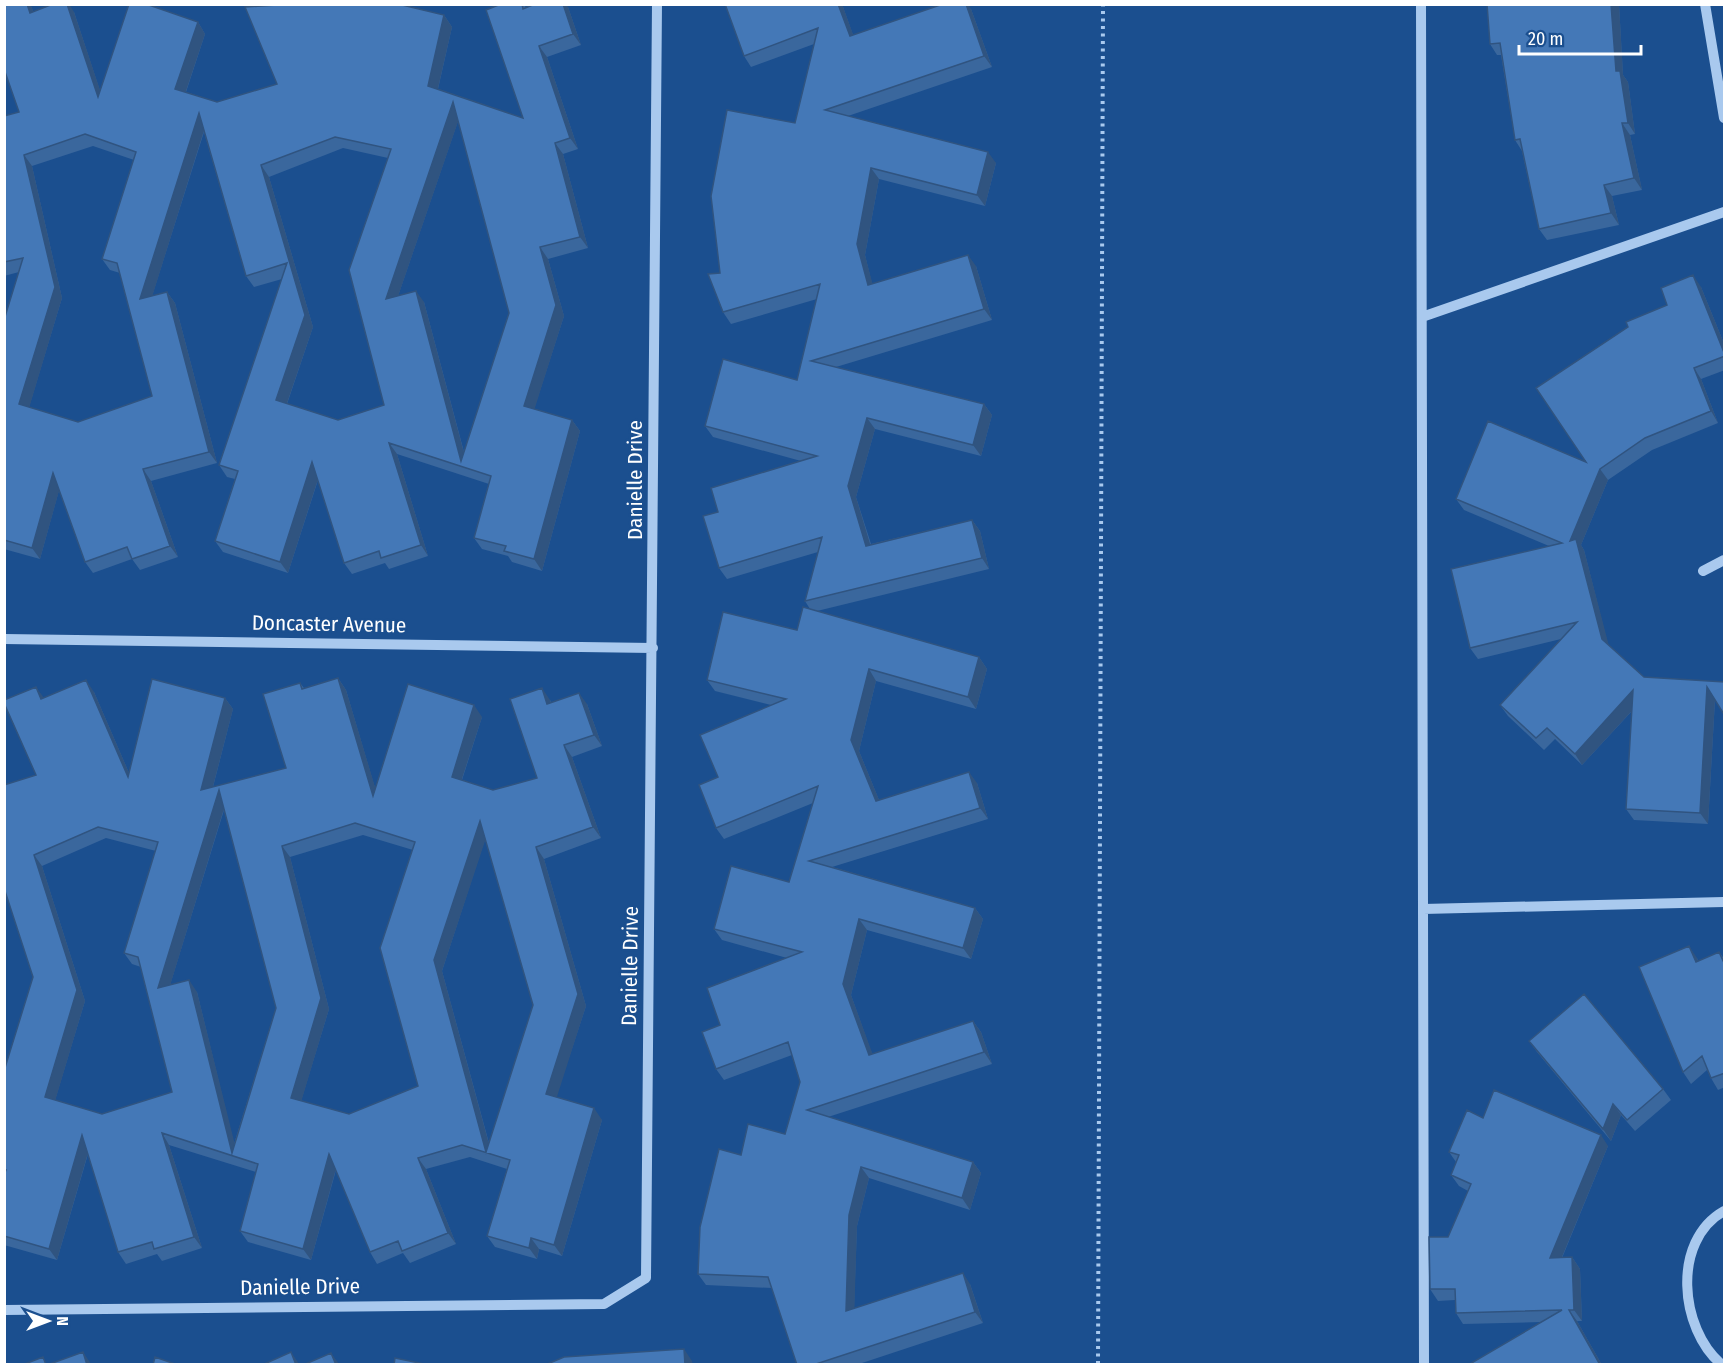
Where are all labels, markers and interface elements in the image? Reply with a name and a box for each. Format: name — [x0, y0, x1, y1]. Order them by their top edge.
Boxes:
scale bar — [1519, 18, 1640, 56]
text: 20 m — [1528, 28, 1563, 50]
street label: Danielle Drive — [622, 420, 648, 540]
street label: Doncaster Avenue — [252, 610, 406, 638]
street label: Danielle Drive — [616, 906, 644, 1026]
street label: Danielle Drive — [240, 1273, 360, 1301]
north arrow — [18, 1291, 78, 1351]
text: N — [53, 1316, 72, 1326]

